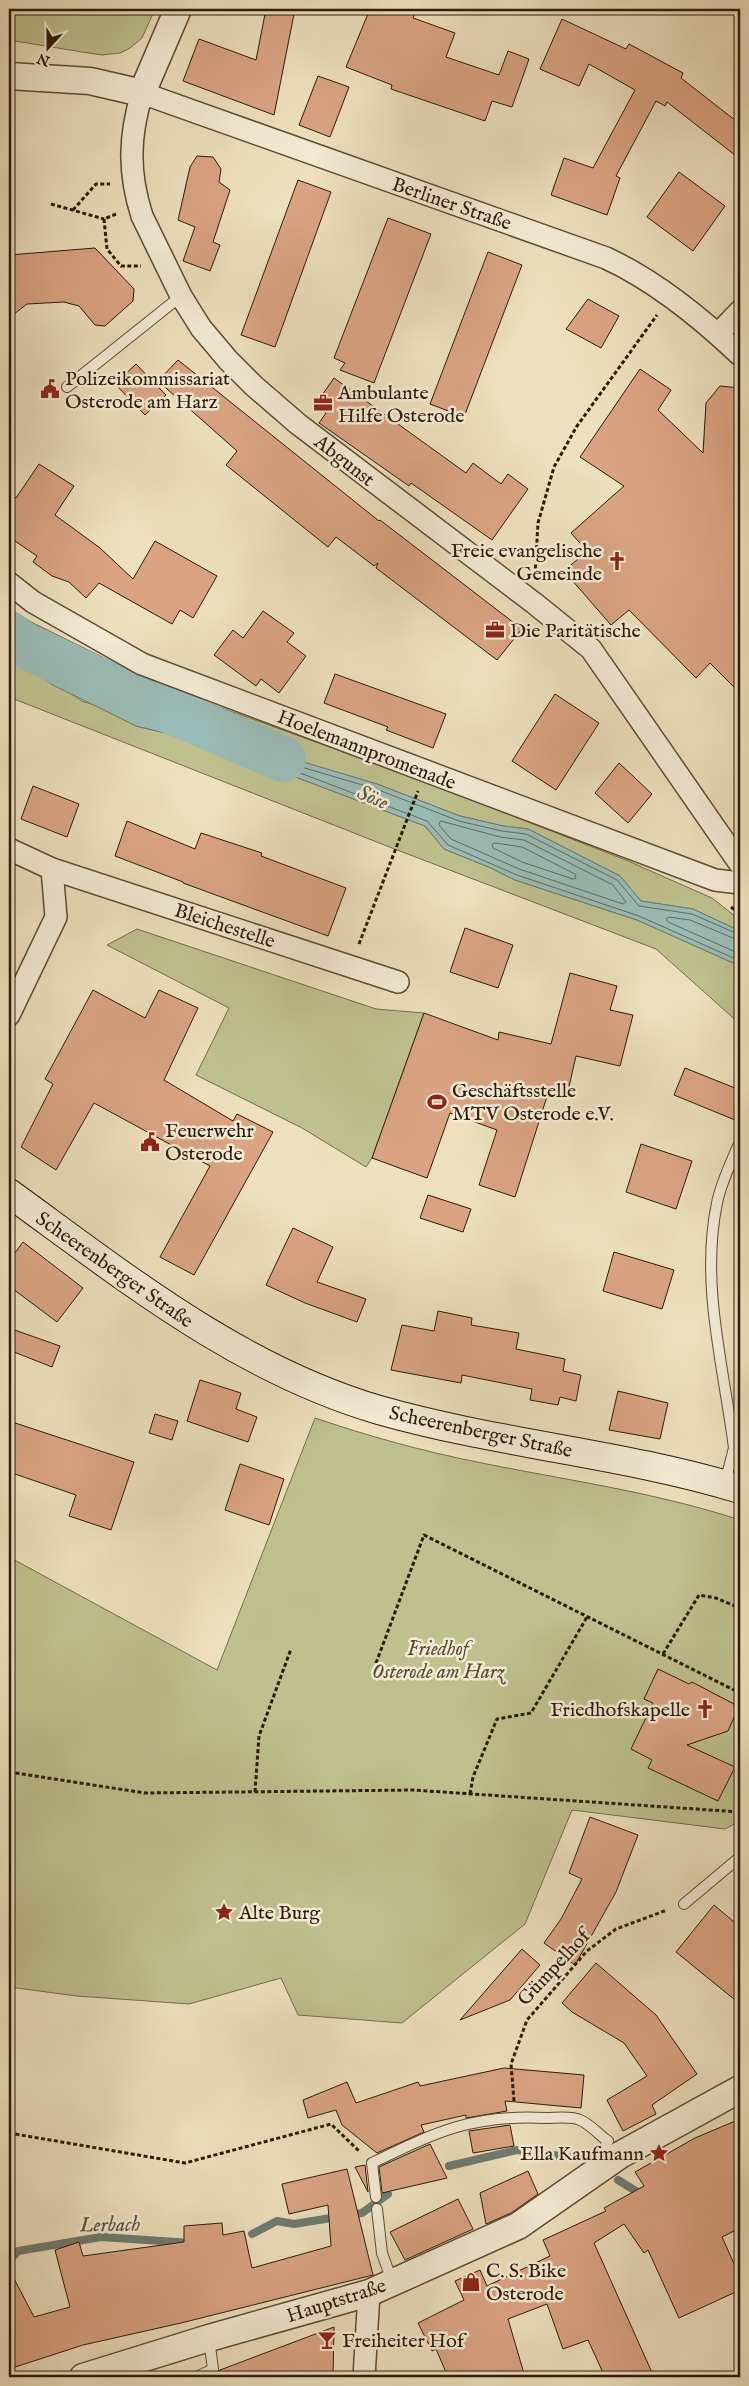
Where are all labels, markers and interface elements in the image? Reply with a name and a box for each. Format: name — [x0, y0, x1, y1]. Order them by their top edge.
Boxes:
north arrow — [22, 22, 72, 72]
text: N — [35, 49, 54, 70]
street label: Berliner Straße — [388, 172, 515, 237]
place label: Polizeikommissariat Osterode am Harz — [65, 367, 230, 415]
public building icon: Polizeikommissariat Osterode am Harz — [39, 378, 61, 400]
place label: Ambulante Hilfe Osterode — [337, 381, 464, 429]
office icon: Ambulante Hilfe Osterode — [312, 392, 334, 414]
street label: Abgunst — [308, 429, 379, 493]
place label: Freie evangelische Gemeinde — [451, 539, 602, 587]
church icon: Freie evangelische Gemeinde — [606, 550, 628, 572]
office icon: Die Paritätische — [484, 619, 506, 641]
place label: Die Paritätische — [510, 619, 641, 644]
street label: Hoelemannpromenade — [274, 705, 459, 796]
water label: Söse — [353, 780, 392, 817]
street label: Bleichestelle — [171, 898, 278, 954]
place label: Geschäftsstelle MTV Osterode e.V. — [452, 1079, 614, 1127]
sports icon: Geschäftsstelle MTV Osterode e.V. — [426, 1091, 448, 1113]
place label: Feuerwehr Osterode — [165, 1119, 255, 1167]
public building icon: Feuerwehr Osterode — [139, 1131, 161, 1153]
street label: Scheerenberger Straße — [31, 1207, 198, 1334]
street label: Scheerenberger Straße — [387, 1401, 574, 1464]
park label: Friedhof Osterode am Harz — [372, 1637, 507, 1685]
place label: Friedhofskapelle — [550, 1698, 690, 1723]
church icon: Friedhofskapelle — [694, 1698, 716, 1720]
place icon: Alte Burg — [213, 1901, 235, 1923]
place label: Alte Burg — [238, 1901, 321, 1926]
street label: Gümpelhof — [512, 1922, 598, 2012]
place label: Ella Kaufmann — [520, 2142, 644, 2167]
place icon: Ella Kaufmann — [648, 2142, 670, 2164]
water label: Lerbach — [78, 2211, 141, 2240]
place label: C. S. Bike Osterode — [486, 2259, 566, 2307]
shop icon: C. S. Bike Osterode — [460, 2271, 482, 2293]
street label: Hauptstraße — [283, 2274, 389, 2329]
bar icon: Freiheiter Hof — [316, 2329, 338, 2351]
place label: Freiheiter Hof — [342, 2329, 468, 2354]

